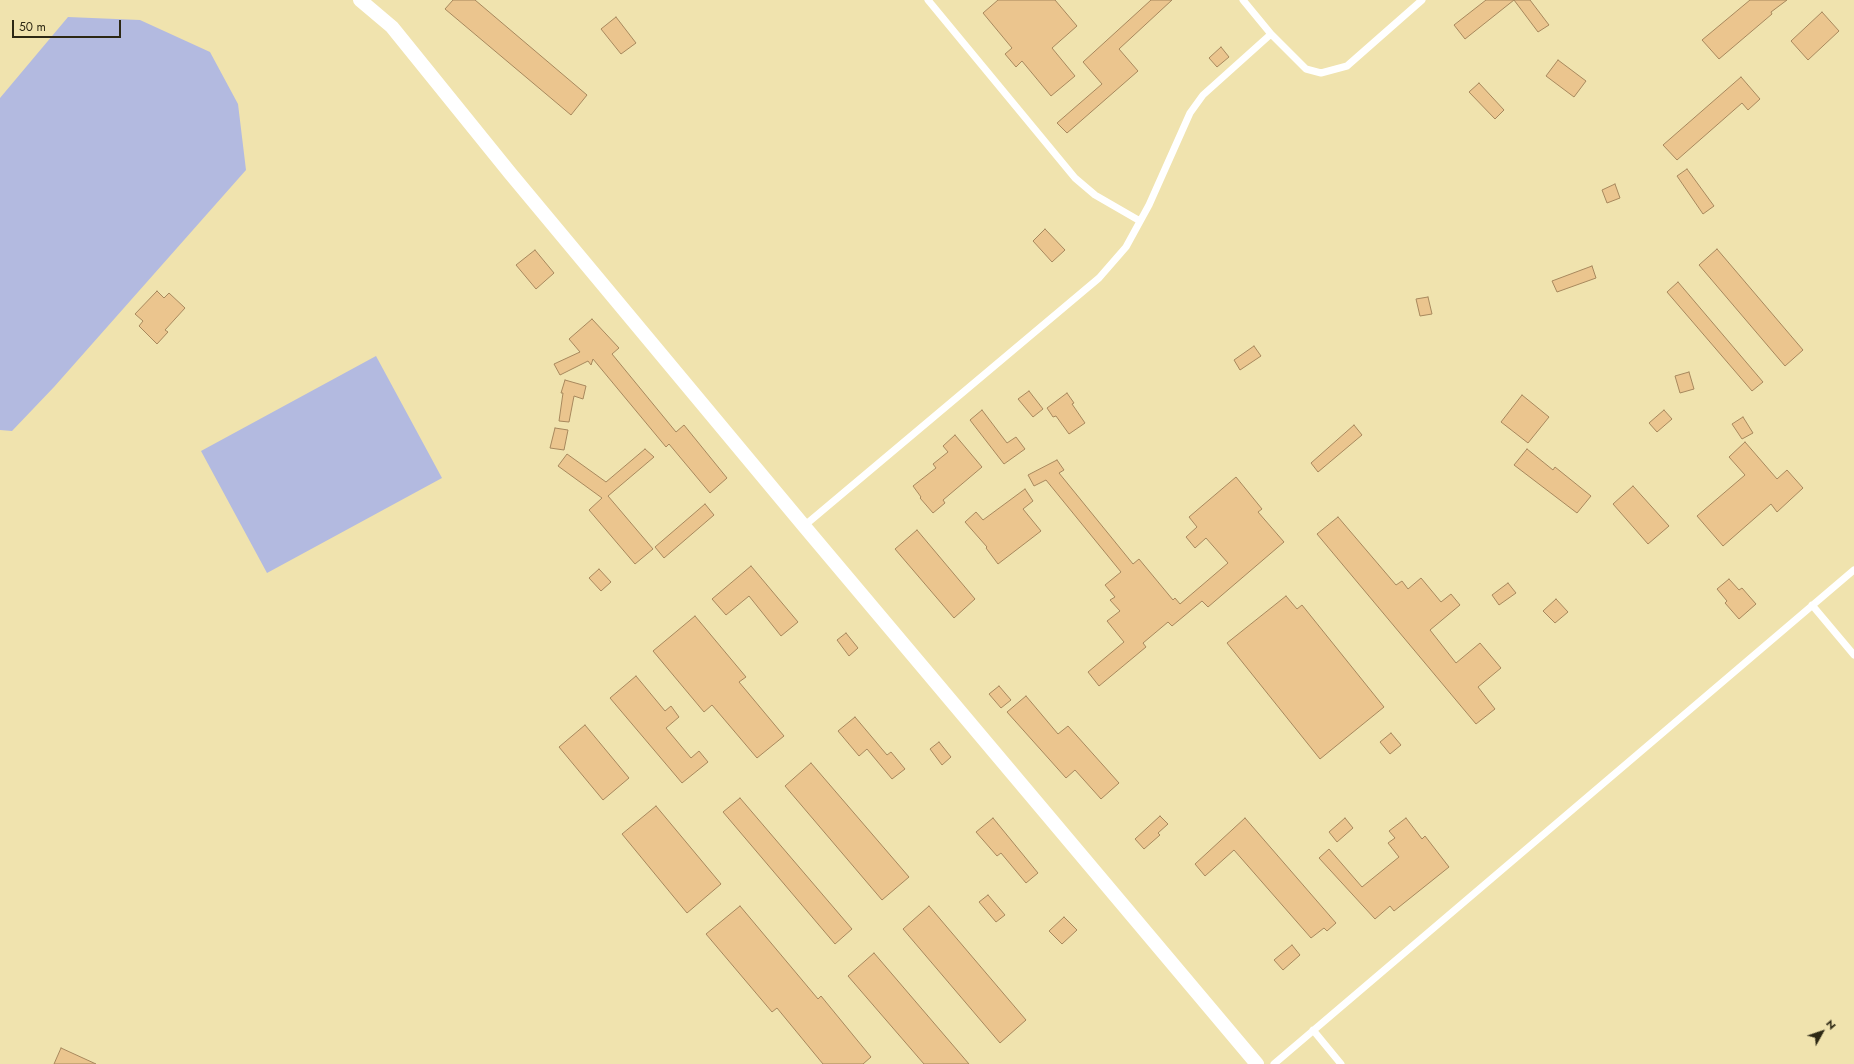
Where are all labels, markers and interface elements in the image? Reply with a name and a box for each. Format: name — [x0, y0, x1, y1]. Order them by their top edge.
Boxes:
scale bar — [14, 12, 123, 38]
text: 50 m — [19, 18, 46, 36]
north arrow — [1802, 1012, 1842, 1052]
text: N — [1822, 1016, 1840, 1033]

